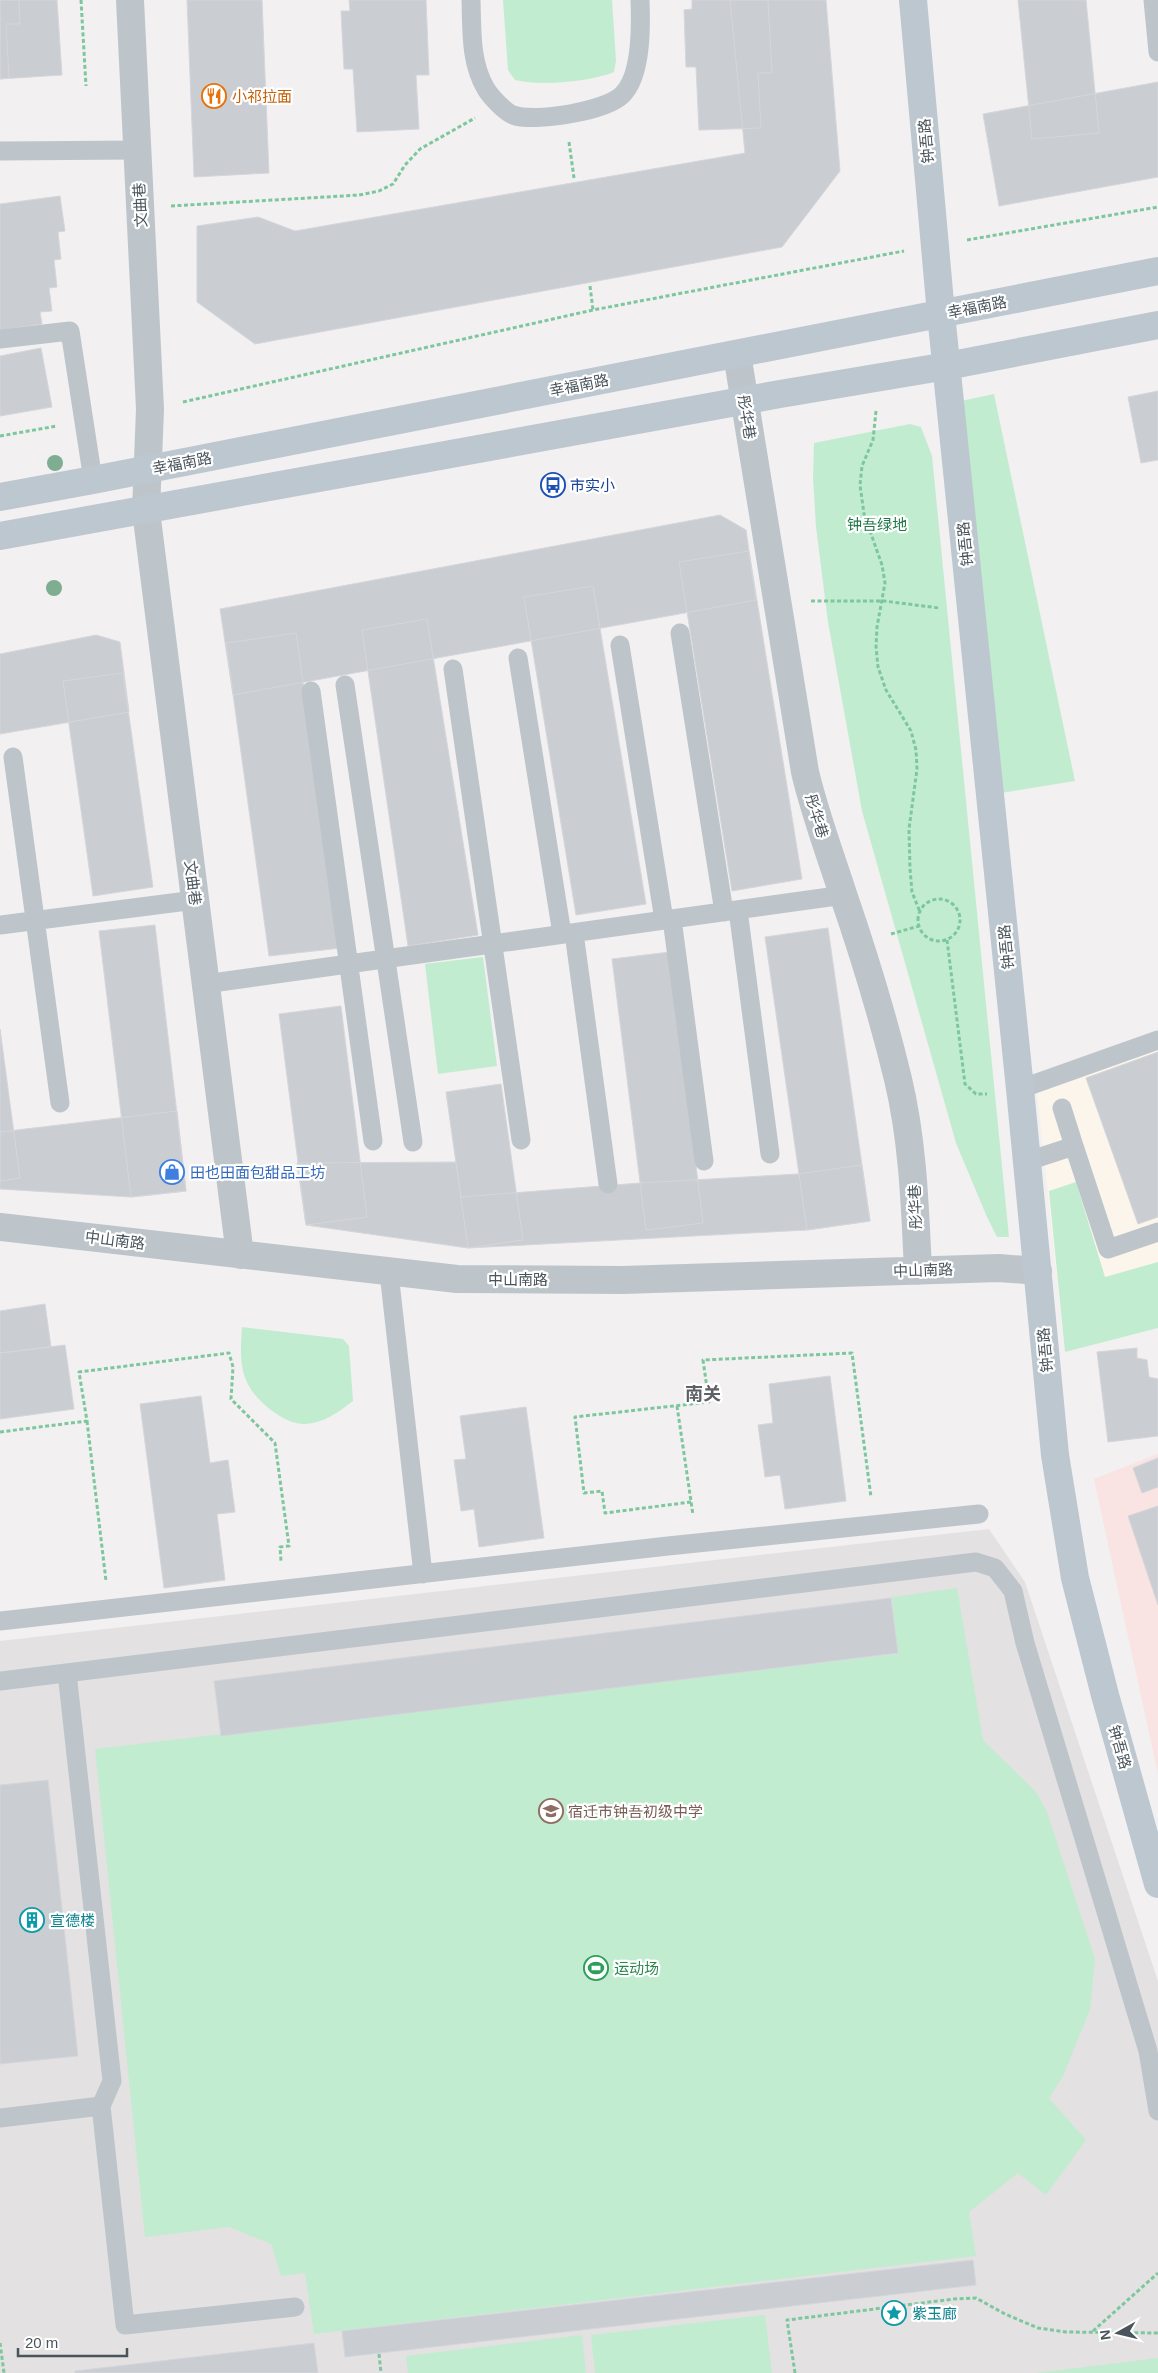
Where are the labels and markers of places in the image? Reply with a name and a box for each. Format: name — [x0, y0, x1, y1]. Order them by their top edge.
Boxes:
restaurant icon: 小祁拉面 — [201, 83, 227, 109]
place label: 小祁拉面 — [232, 88, 292, 105]
bus stop icon: 市实小 — [540, 472, 566, 498]
place label: 市实小 — [570, 477, 615, 494]
shop icon: 田也田面包甜品工坊 — [159, 1159, 185, 1185]
place label: 田也田面包甜品工坊 — [190, 1164, 325, 1181]
school or university icon: 宿迁市钟吾初级中学 — [538, 1798, 564, 1824]
place label: 宿迁市钟吾初级中学 — [568, 1803, 703, 1820]
building icon: 宣德楼 — [19, 1907, 45, 1933]
place label: 宣德楼 — [50, 1912, 95, 1929]
sports icon: 运动场 — [583, 1955, 609, 1981]
place label: 运动场 — [614, 1960, 659, 1977]
place icon: 紫玉廊 — [881, 2300, 907, 2326]
place label: 紫玉廊 — [912, 2305, 957, 2322]

